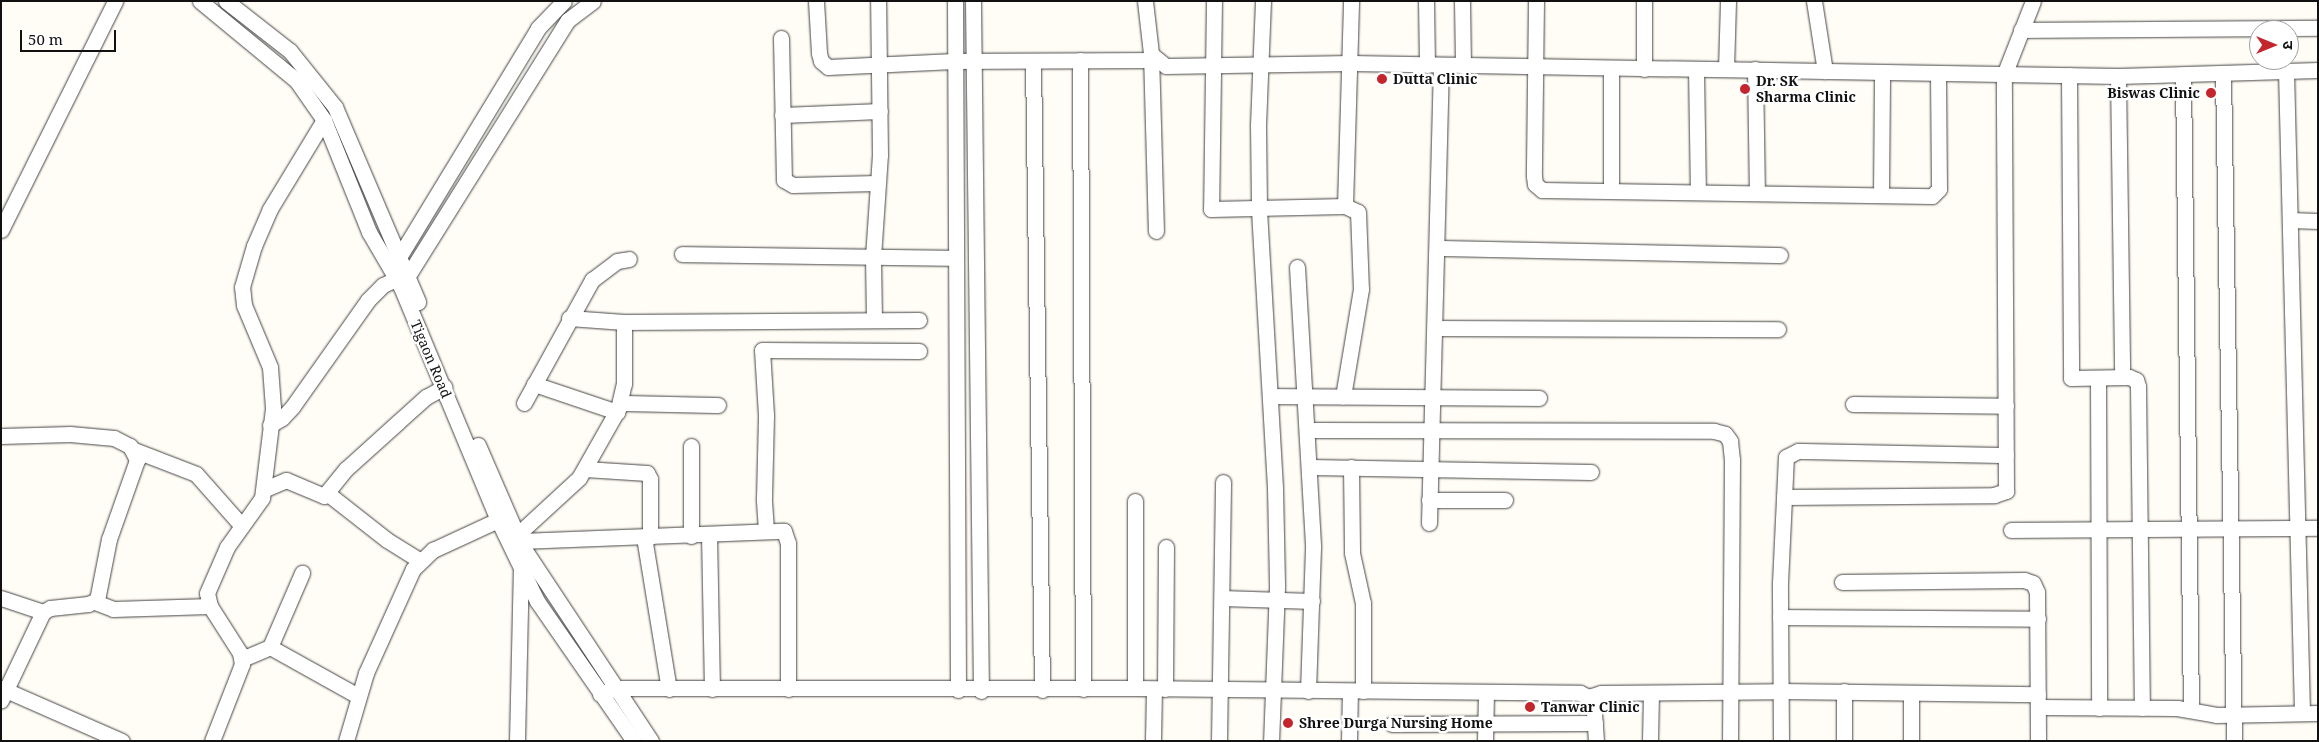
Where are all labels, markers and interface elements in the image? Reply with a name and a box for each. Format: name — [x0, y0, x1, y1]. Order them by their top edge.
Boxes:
scale bar — [22, 20, 119, 52]
north arrow — [2249, 20, 2299, 70]
text: 50 m — [28, 29, 63, 49]
text: उ — [2279, 41, 2298, 49]
place label: Dutta Clinic — [1393, 71, 1477, 87]
marker: Dutta Clinic — [1375, 72, 1389, 86]
place label: Dr. SK Sharma Clinic — [1756, 73, 1856, 105]
marker: Dr. SK Sharma Clinic — [1738, 82, 1752, 96]
place label: Biswas Clinic — [2107, 85, 2200, 101]
marker: Biswas Clinic — [2204, 86, 2218, 100]
street label: Tigaon Road — [407, 318, 455, 400]
place label: Tanwar Clinic — [1541, 699, 1640, 715]
marker: Tanwar Clinic — [1523, 700, 1537, 714]
place label: Shree Durga Nursing Home — [1299, 715, 1493, 731]
marker: Shree Durga Nursing Home — [1281, 716, 1295, 730]

